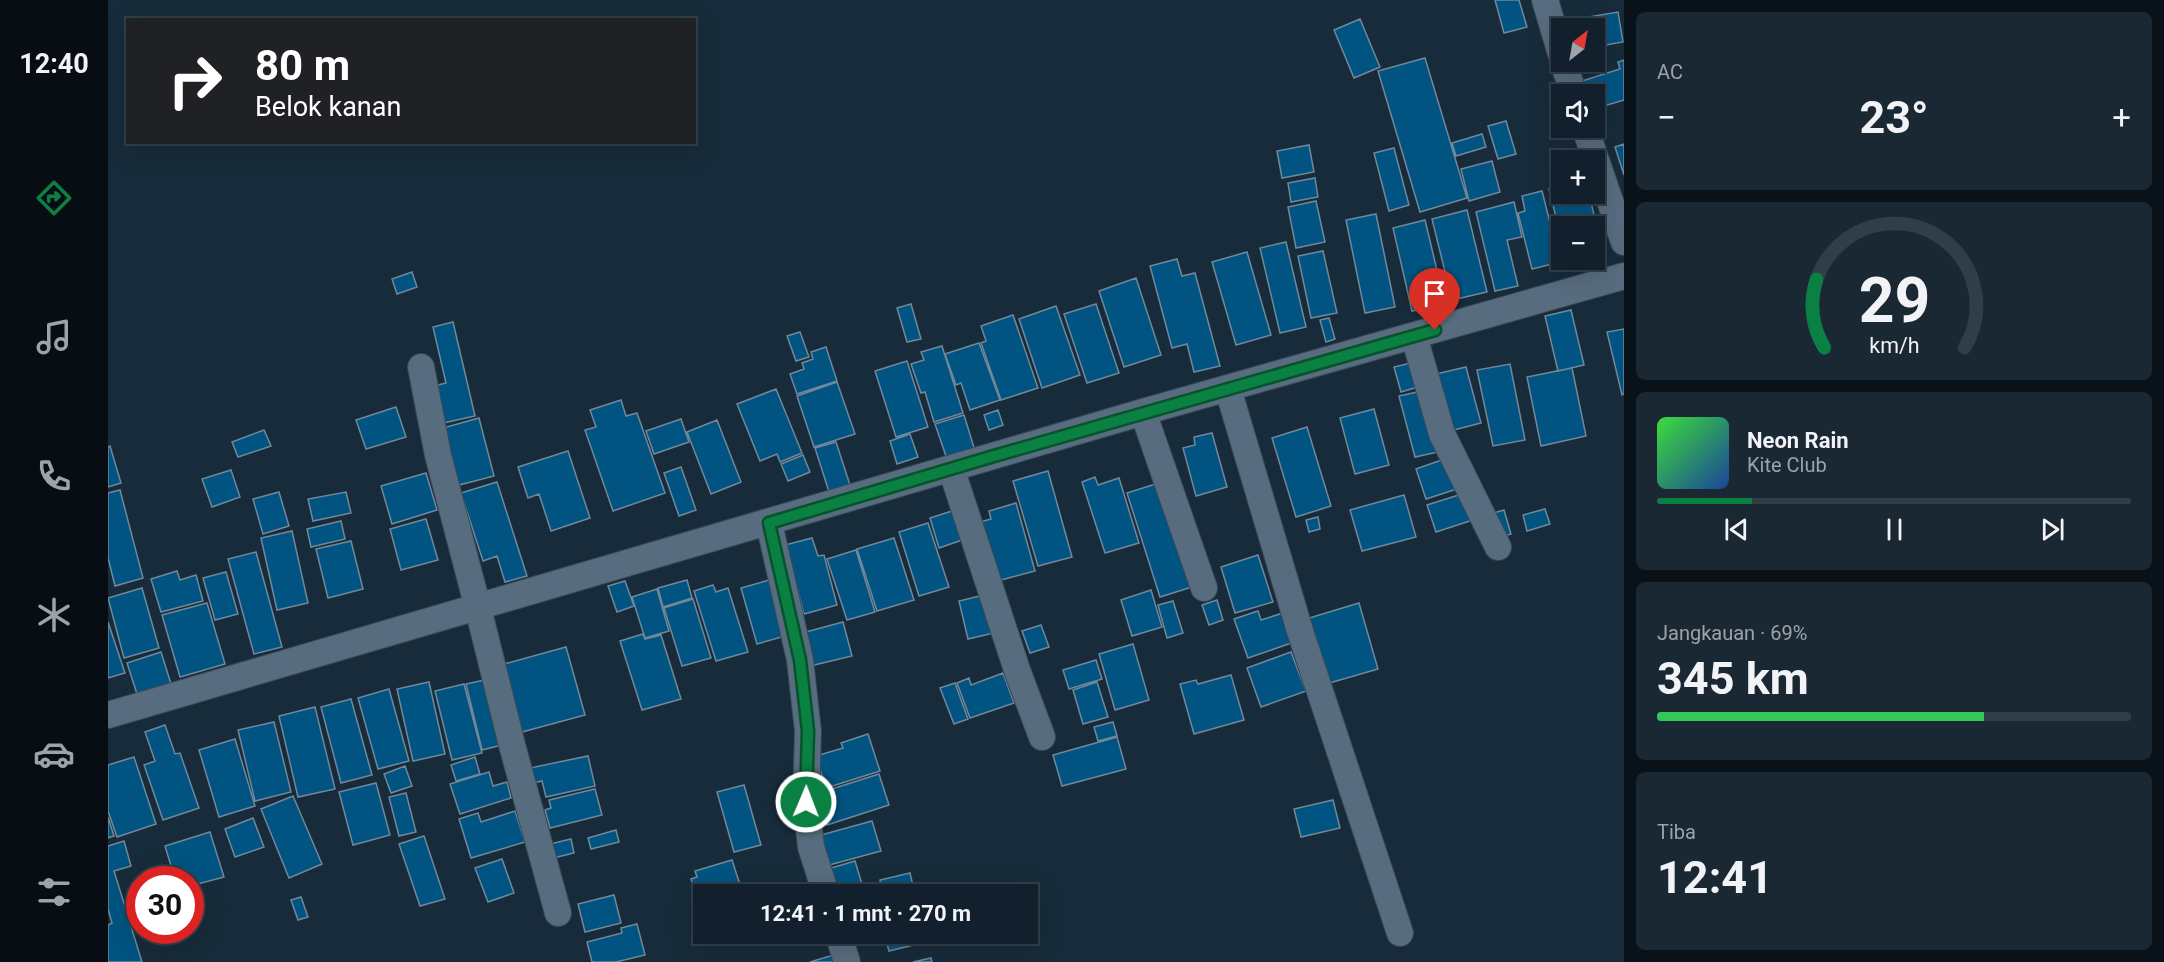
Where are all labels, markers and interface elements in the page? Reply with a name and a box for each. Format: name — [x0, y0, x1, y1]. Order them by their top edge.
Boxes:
north arrow — [1551, 18, 1605, 72]
map controls — [1551, 18, 1605, 270]
text: 80 m — [255, 41, 350, 90]
icon: right — [156, 42, 234, 120]
text: 12:40 — [19, 48, 89, 80]
text: AC — [1657, 60, 1683, 84]
button: sound — [1551, 84, 1605, 138]
text: Belok kanan — [255, 91, 401, 123]
text: 23° — [1859, 91, 1929, 144]
text: − — [1657, 98, 1676, 137]
text: + — [2112, 98, 2131, 137]
button: + — [1551, 150, 1605, 204]
icon: directions — [33, 177, 75, 219]
button: − — [1551, 216, 1605, 270]
text: 29 — [1858, 264, 1930, 337]
pin — [1409, 268, 1460, 330]
icon: arrive — [1418, 277, 1451, 310]
icon: music — [33, 316, 75, 358]
text: km/h — [1869, 333, 1919, 358]
text: Neon Rain — [1747, 428, 1849, 453]
text: Kite Club — [1747, 453, 1827, 477]
icon: phone — [33, 455, 75, 497]
icon: previous — [1720, 513, 1753, 546]
icon: pause — [1878, 513, 1911, 546]
icon: next — [2036, 513, 2069, 546]
icon: climate — [33, 594, 75, 636]
text: Jangkauan · 69% — [1657, 621, 1807, 645]
text: 345 km — [1657, 652, 1809, 705]
icon: car — [33, 733, 75, 775]
position arrow — [774, 770, 838, 834]
text: Tiba — [1657, 820, 1696, 844]
text: 12:41 — [1657, 851, 1773, 904]
speed limit sign: 30 — [126, 866, 204, 944]
icon: filters — [33, 871, 75, 913]
text: 12:41 · 1 mnt · 270 m — [760, 901, 971, 926]

